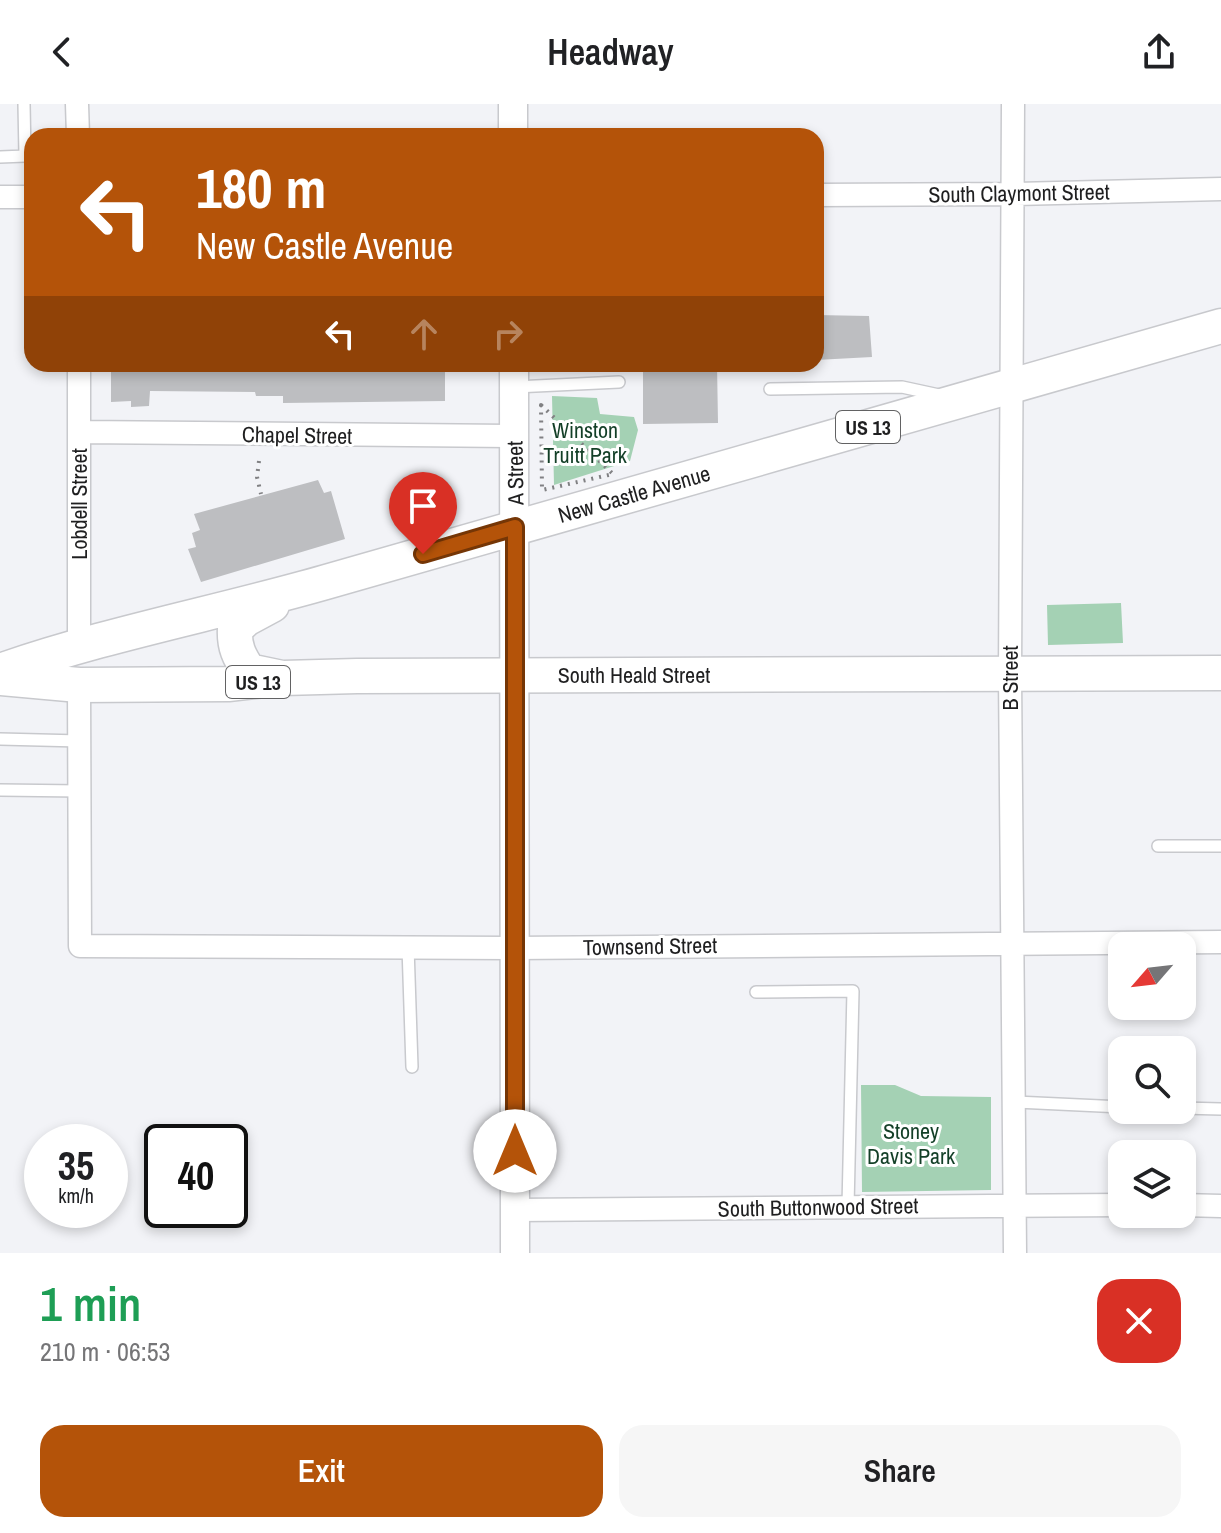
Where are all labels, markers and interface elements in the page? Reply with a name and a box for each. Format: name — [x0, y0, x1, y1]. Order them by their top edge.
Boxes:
text: Headway — [547, 28, 674, 76]
icon: back — [40, 30, 84, 74]
icon: share — [1137, 30, 1181, 74]
text: 180 m — [196, 150, 326, 225]
icon: left — [64, 160, 168, 264]
street label: South Claymont Street — [928, 176, 1110, 210]
text: New Castle Avenue — [196, 222, 453, 270]
icon: left — [318, 312, 362, 356]
icon: ahead — [402, 312, 446, 356]
icon: right — [486, 312, 530, 356]
road number: US 13 — [836, 411, 900, 443]
park label: Winston Truitt Park — [543, 415, 628, 470]
street label: Chapel Street — [242, 419, 352, 451]
street label: A Street — [499, 441, 531, 506]
street label: Lobdell Street — [64, 448, 94, 560]
street label: New Castle Avenue — [554, 458, 714, 530]
pin — [389, 472, 457, 554]
icon: arrive — [401, 484, 445, 528]
street label: B Street — [995, 645, 1025, 711]
street label: South Heald Street — [558, 660, 710, 690]
road number: US 13 — [226, 666, 290, 698]
street label: Townsend Street — [583, 930, 717, 962]
north arrow — [1108, 932, 1196, 1020]
map controls — [1108, 932, 1196, 1228]
button: search — [1108, 1036, 1196, 1124]
position arrow — [473, 1109, 557, 1193]
park label: Stoney Davis Park — [867, 1116, 956, 1171]
speed limit sign: 40 — [144, 1124, 248, 1228]
text: 35 — [58, 1139, 94, 1192]
button: layers — [1108, 1140, 1196, 1228]
text: km/h — [58, 1182, 94, 1209]
street label: South Buttonwood Street — [717, 1190, 919, 1224]
text: 1 min — [40, 1271, 141, 1336]
button: close — [1097, 1279, 1181, 1363]
text: 210 m · 06:53 — [40, 1334, 170, 1369]
button: Exit — [40, 1425, 603, 1517]
button: Share — [619, 1425, 1181, 1517]

